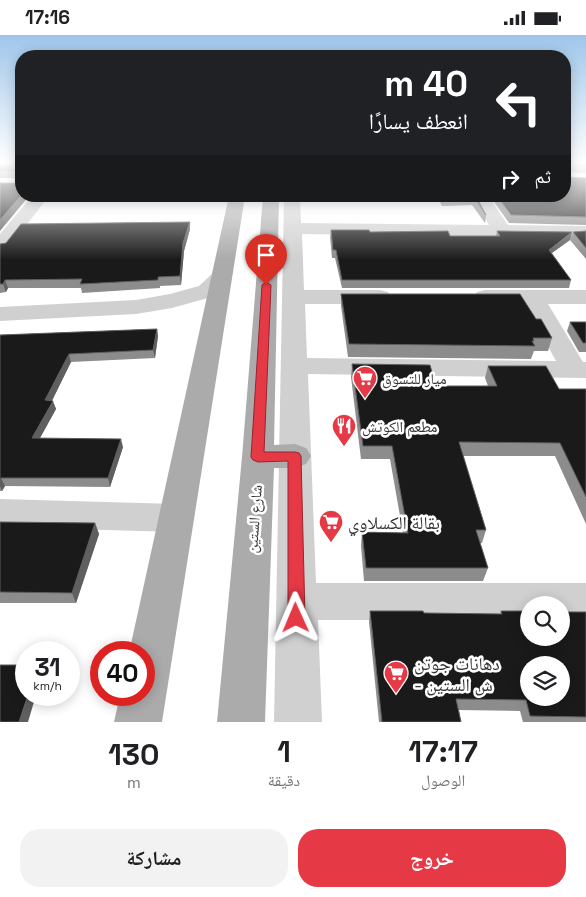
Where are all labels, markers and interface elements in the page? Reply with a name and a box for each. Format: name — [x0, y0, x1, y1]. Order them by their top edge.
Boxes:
text: 17:16 — [25, 5, 70, 30]
text: 40 m — [384, 62, 468, 106]
icon: left — [486, 70, 551, 135]
text: انعطف يسارًا — [369, 107, 468, 135]
text: ثم — [534, 164, 551, 189]
icon: right — [496, 165, 524, 193]
pin — [245, 234, 287, 285]
icon: arrive — [252, 241, 280, 269]
supermarket icon: ميار للتسوق — [352, 365, 378, 399]
place label: ميار للتسوق — [382, 369, 447, 389]
restaurant icon: مطعم الكوتش — [331, 413, 357, 447]
place label: مطعم الكوتش — [362, 417, 437, 437]
street label: شارع الستين — [242, 484, 267, 554]
supermarket icon: بقالة الكسلاوي — [318, 509, 344, 543]
place label: بقالة الكسلاوي — [348, 511, 440, 537]
position arrow — [269, 591, 321, 643]
map controls — [520, 596, 570, 706]
button: search — [520, 596, 570, 646]
speed limit sign: 40 — [90, 641, 155, 706]
text: 31 — [34, 651, 61, 683]
place label: دهانات جوتن - ش الستين — [414, 652, 500, 696]
button: layers — [520, 656, 570, 706]
supermarket icon: دهانات جوتن - ش الستين — [383, 660, 409, 694]
text: km/h — [33, 678, 62, 694]
text: 1 — [277, 732, 291, 771]
text: 17:17 — [408, 732, 478, 771]
text: 130 — [108, 735, 160, 774]
text: دقيقة — [268, 770, 300, 791]
text: الوصول — [421, 770, 465, 791]
text: m — [127, 772, 141, 793]
button: مشاركة — [20, 829, 288, 887]
button: خروج — [298, 829, 566, 887]

